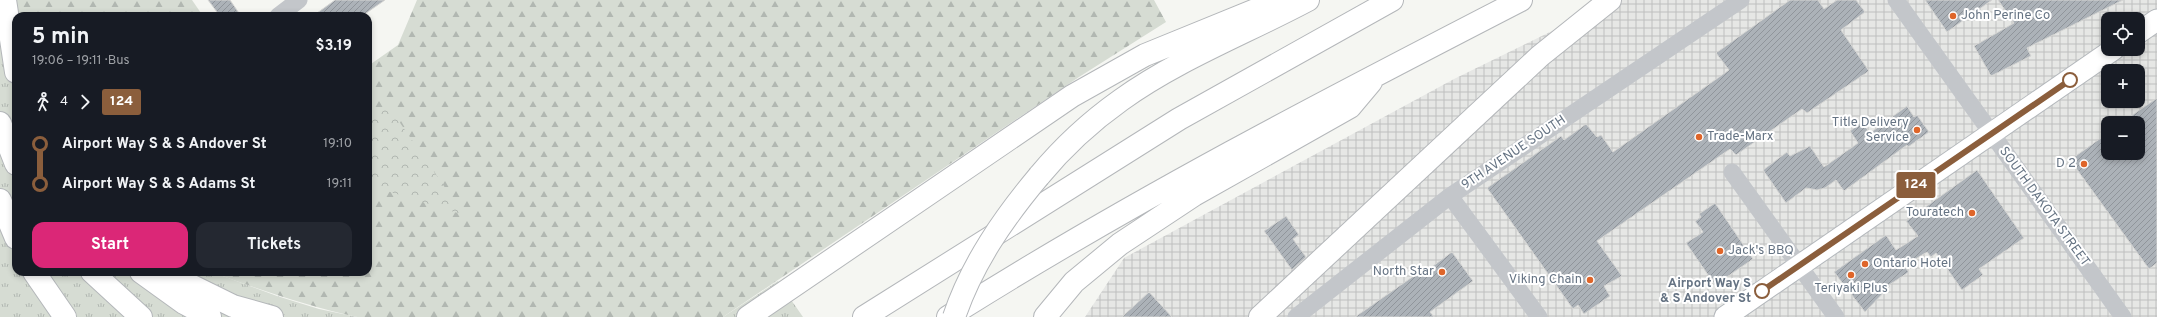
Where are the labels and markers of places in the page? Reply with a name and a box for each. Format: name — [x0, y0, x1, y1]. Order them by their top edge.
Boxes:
place label: John Perine Co — [1961, 8, 2050, 24]
marker: John Perine Co — [1948, 11, 1958, 21]
unlabelled marker — [2062, 72, 2078, 88]
place label: Title Delivery Service — [1832, 115, 1909, 146]
marker: Title Delivery Service — [1912, 125, 1922, 135]
place label: Trade-Marx — [1707, 129, 1774, 145]
marker: Trade-Marx — [1694, 132, 1704, 142]
place label: D 2 — [2056, 156, 2076, 172]
marker: D 2 — [2079, 159, 2089, 169]
place label: Touratech — [1906, 205, 1964, 221]
marker: Touratech — [1967, 208, 1977, 218]
place label: Jack's BBQ — [1728, 243, 1794, 259]
marker: Jack's BBQ — [1715, 246, 1725, 256]
place label: Ontario Hotel — [1873, 256, 1952, 272]
marker: Ontario Hotel — [1860, 259, 1870, 269]
place label: North Star — [1373, 264, 1434, 280]
marker: North Star — [1437, 267, 1447, 277]
marker: Teriyaki Plus — [1846, 270, 1856, 280]
place label: Viking Chain — [1509, 272, 1582, 288]
marker: Viking Chain — [1585, 275, 1595, 285]
place label: Airport Way S & S Andover St — [1660, 276, 1751, 307]
place label: Teriyaki Plus — [1814, 281, 1888, 297]
marker: Airport Way S & S Andover St — [1754, 283, 1770, 299]

